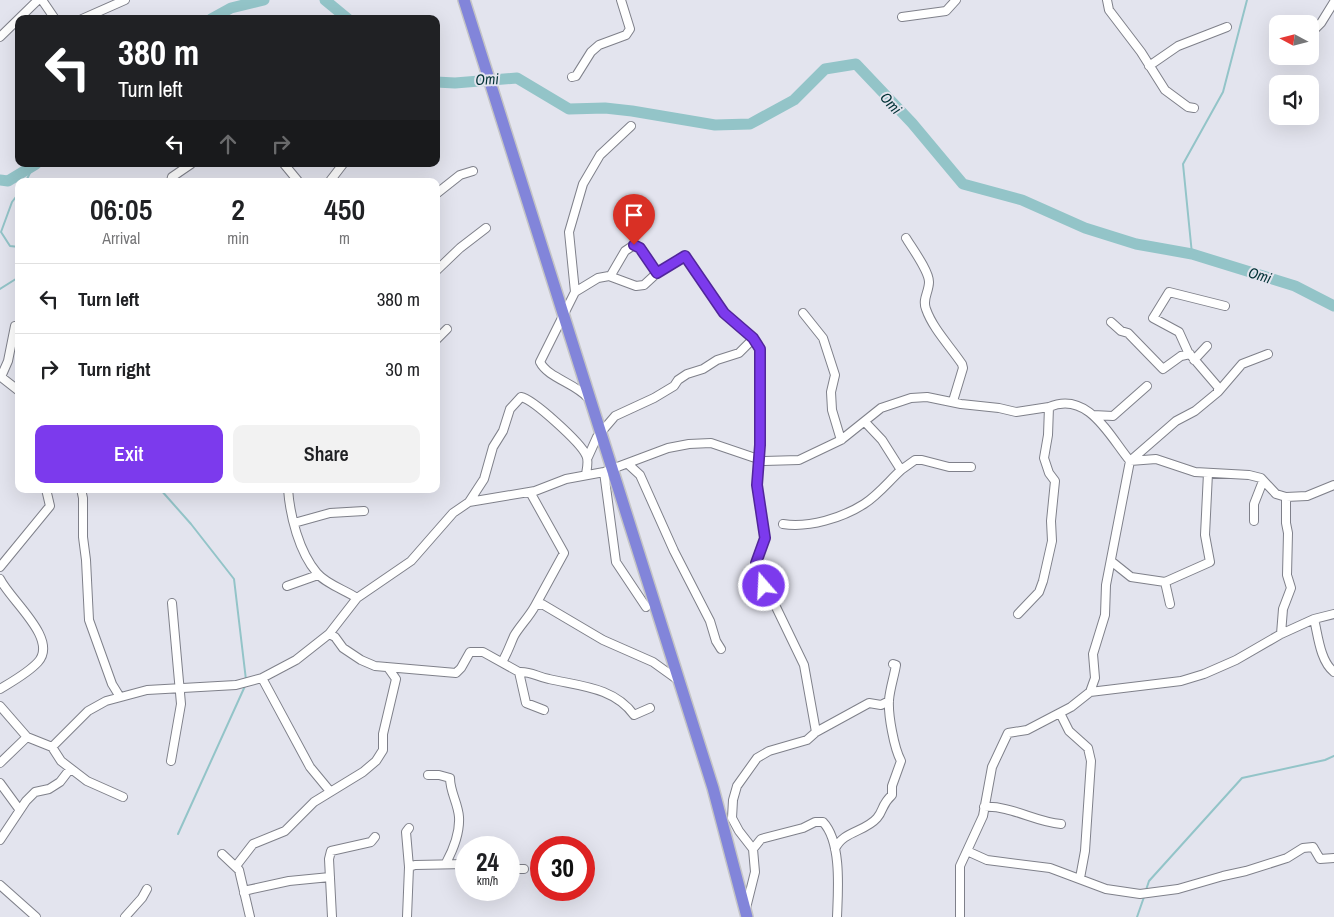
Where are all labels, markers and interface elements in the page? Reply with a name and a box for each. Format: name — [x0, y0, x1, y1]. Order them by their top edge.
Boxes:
north arrow — [1269, 15, 1319, 65]
map controls — [1269, 15, 1319, 125]
text: 380 m — [118, 29, 199, 76]
icon: left — [35, 35, 100, 100]
water label: Omi — [475, 68, 500, 90]
text: Turn left — [118, 74, 183, 104]
button: sound — [1269, 75, 1319, 125]
water label: Omi — [875, 87, 907, 119]
icon: left — [161, 130, 189, 158]
icon: ahead — [214, 130, 242, 158]
icon: right — [267, 130, 295, 158]
text: 06:05 — [90, 189, 152, 229]
text: 2 — [231, 189, 245, 229]
text: 450 — [324, 189, 365, 229]
pin — [613, 194, 655, 245]
icon: arrive — [620, 201, 648, 229]
text: Arrival — [102, 227, 140, 249]
text: min — [227, 227, 249, 249]
text: m — [339, 227, 350, 249]
water label: Omi — [1246, 261, 1275, 289]
icon: left — [35, 285, 63, 313]
text: Turn left — [78, 286, 139, 312]
text: 380 m — [377, 286, 420, 312]
icon: right — [35, 355, 63, 383]
text: Turn right — [78, 356, 150, 382]
text: 30 m — [385, 356, 420, 382]
button: Exit — [35, 425, 223, 483]
button: Share — [233, 425, 420, 483]
position arrow — [737, 559, 789, 611]
speed limit sign: 30 — [530, 836, 595, 901]
text: 24 — [476, 845, 499, 879]
text: km/h — [477, 873, 498, 889]

